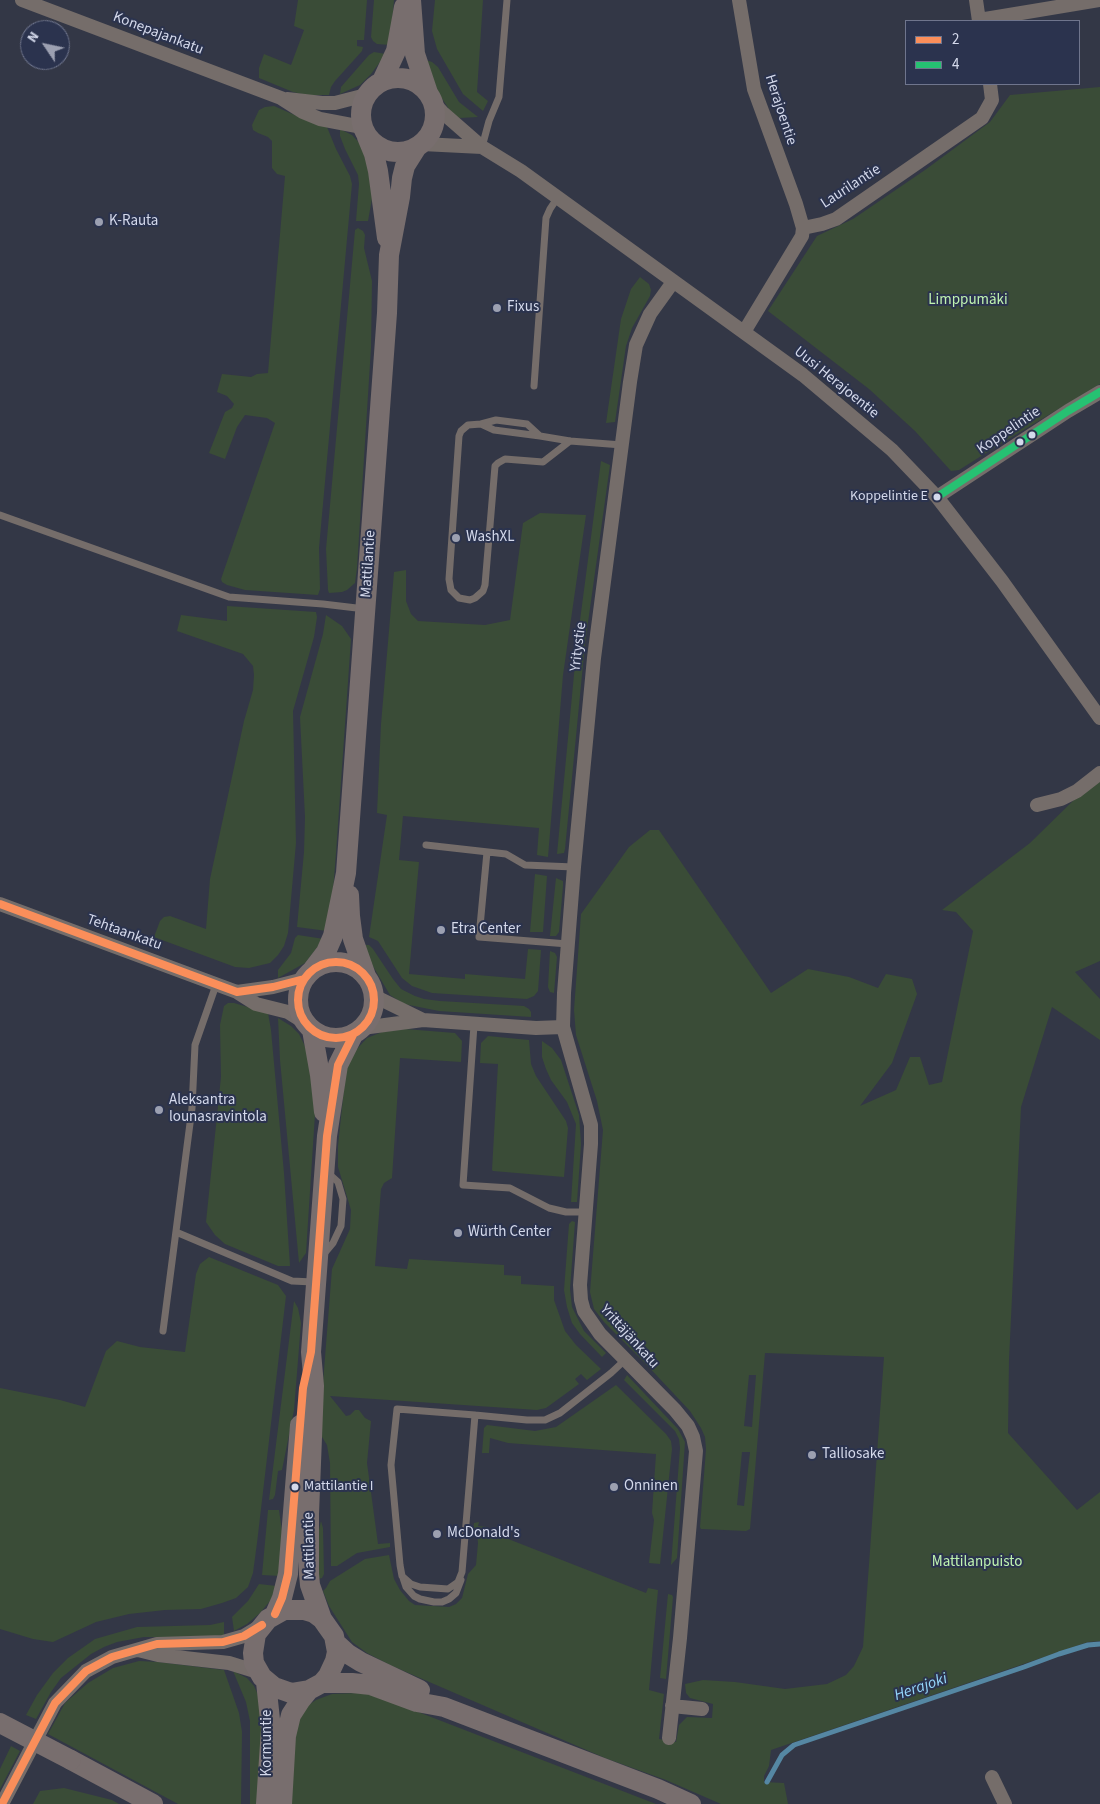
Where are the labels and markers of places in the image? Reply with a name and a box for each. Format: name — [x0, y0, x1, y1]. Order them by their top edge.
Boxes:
place label: K-Rauta — [109, 213, 158, 231]
marker: K-Rauta — [93, 216, 105, 228]
place label: Fixus — [507, 299, 539, 317]
marker: Fixus — [491, 302, 503, 314]
unlabelled marker — [1027, 430, 1037, 440]
unlabelled marker — [1015, 437, 1025, 447]
place label: Koppelintie E — [850, 489, 928, 505]
marker: Koppelintie E — [932, 492, 942, 502]
place label: WashXL — [466, 529, 515, 547]
marker: WashXL — [450, 532, 462, 544]
place label: Etra Center — [451, 921, 521, 939]
marker: Etra Center — [435, 924, 447, 936]
place label: Aleksantra lounasravintola — [169, 1092, 267, 1127]
marker: Aleksantra lounasravintola — [153, 1104, 165, 1116]
place label: Würth Center — [468, 1224, 551, 1242]
marker: Würth Center — [452, 1227, 464, 1239]
place label: Talliosake — [822, 1446, 884, 1464]
marker: Talliosake — [806, 1449, 818, 1461]
place label: Onninen — [624, 1478, 678, 1496]
place label: Mattilantie I — [304, 1479, 374, 1495]
marker: Onninen — [608, 1481, 620, 1493]
marker: Mattilantie I — [290, 1482, 300, 1492]
place label: McDonald's — [447, 1525, 520, 1543]
marker: McDonald's — [431, 1528, 443, 1540]

